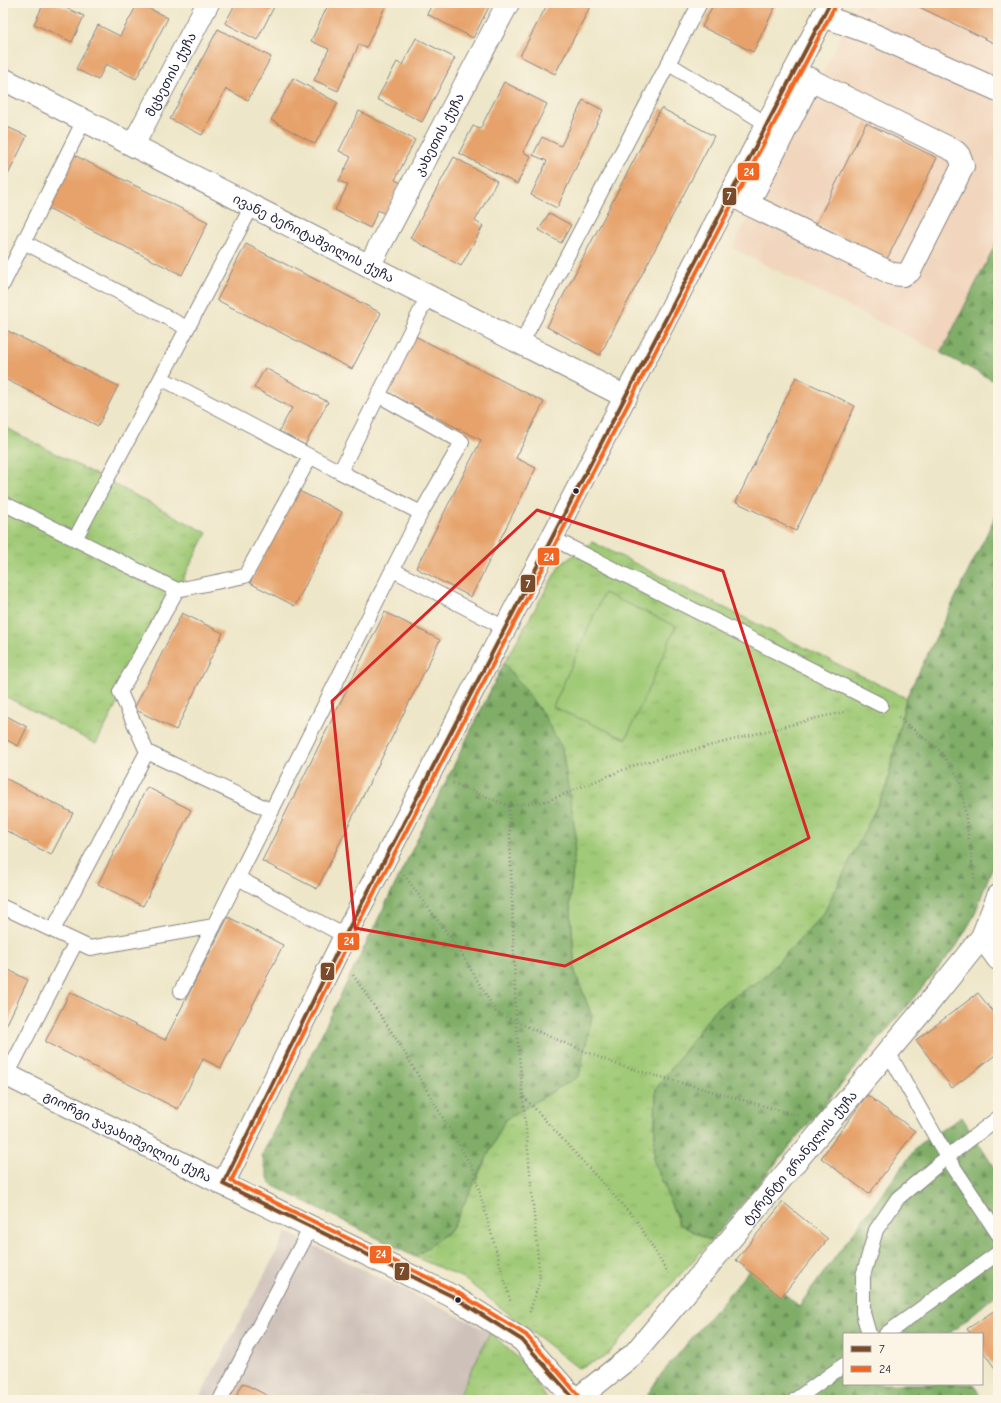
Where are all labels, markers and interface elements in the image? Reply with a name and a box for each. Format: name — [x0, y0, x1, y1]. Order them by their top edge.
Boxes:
street label: მცხეთის ქუჩა — [142, 30, 199, 119]
street label: კახეთის ქუჩა — [411, 90, 467, 178]
line badge: 24 — [737, 162, 760, 181]
text: 24 — [744, 166, 754, 179]
line badge: 7 — [722, 187, 737, 206]
street label: ივანე ბერიტაშვილის ქუჩა — [231, 190, 397, 285]
text: 7 — [727, 190, 732, 203]
unlabelled marker — [571, 486, 581, 496]
line badge: 24 — [537, 547, 560, 566]
text: 24 — [544, 551, 554, 564]
line badge: 7 — [520, 574, 536, 593]
text: 7 — [526, 578, 531, 591]
line badge: 24 — [337, 932, 360, 951]
text: 24 — [344, 935, 354, 948]
line badge: 7 — [320, 962, 335, 981]
text: 7 — [326, 965, 331, 978]
street label: ტერენტი გრანელის ქუჩა — [739, 1087, 860, 1227]
street label: გიორგი ჯავახიშვილის ქუჩა — [42, 1088, 214, 1185]
line badge: 24 — [369, 1245, 392, 1264]
text: 24 — [376, 1248, 386, 1261]
line badge: 7 — [394, 1262, 410, 1281]
text: 7 — [400, 1265, 405, 1278]
unlabelled marker — [453, 1295, 463, 1305]
legend — [843, 1333, 983, 1385]
text: 7 — [879, 1342, 885, 1356]
text: 24 — [879, 1362, 891, 1376]

